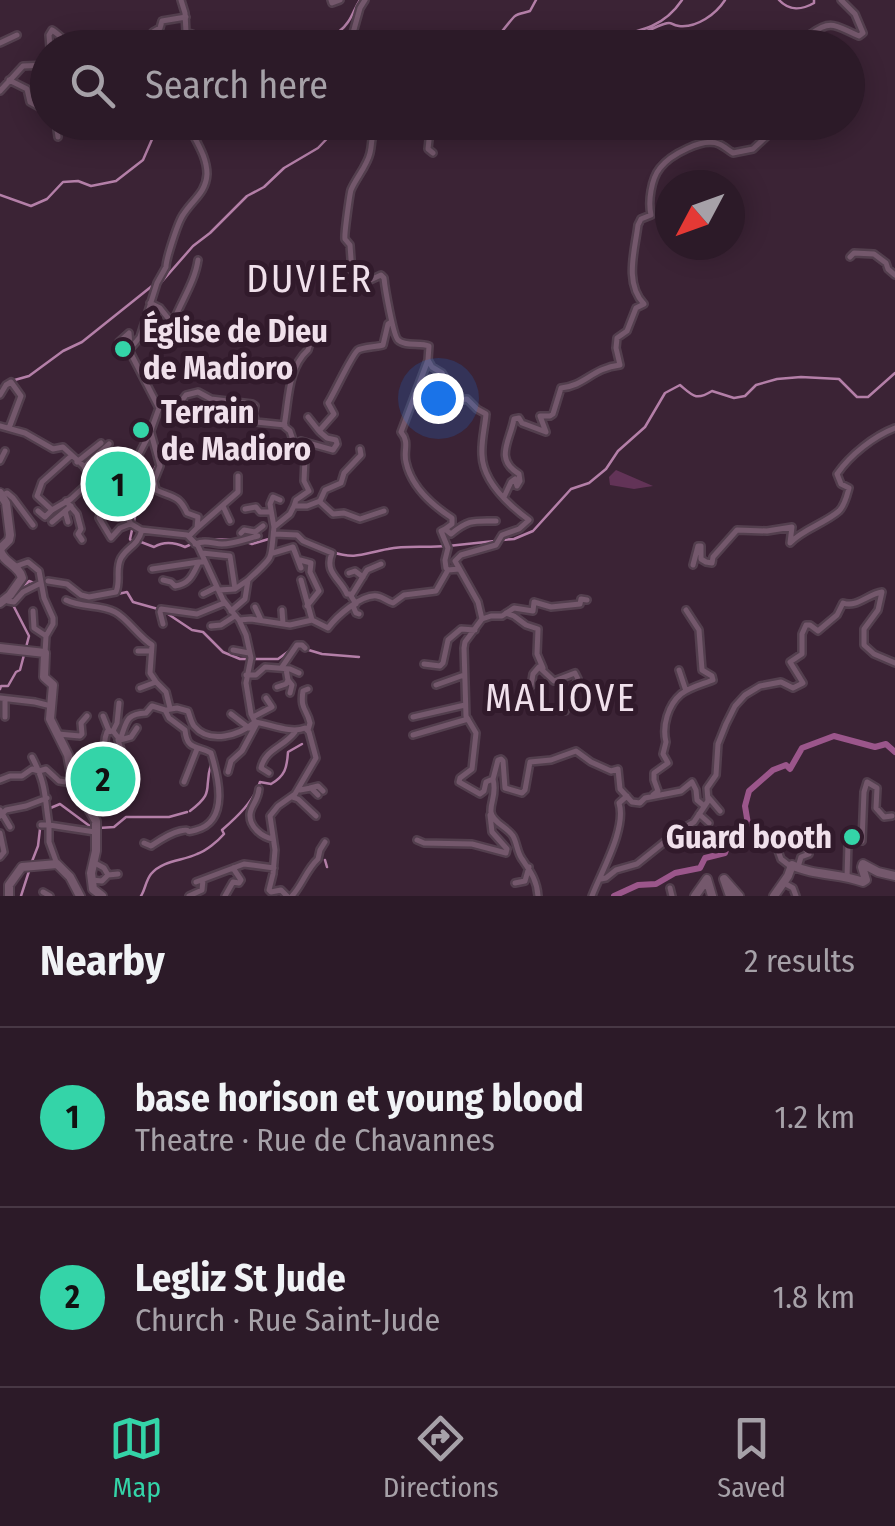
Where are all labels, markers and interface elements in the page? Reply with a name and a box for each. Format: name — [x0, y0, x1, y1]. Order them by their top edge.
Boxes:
search box — [30, 30, 865, 140]
icon: search — [65, 58, 120, 113]
text: Search here — [145, 62, 328, 108]
north arrow — [655, 170, 745, 260]
district label: DUVIER — [246, 256, 374, 302]
place label: Église de Dieu de Madioro — [143, 310, 328, 387]
marker: Église de Dieu de Madioro — [112, 338, 134, 360]
your location — [413, 373, 464, 424]
place label: Terrain de Madioro — [161, 393, 311, 468]
marker: Terrain de Madioro — [130, 419, 152, 441]
pin: 1 — [86, 446, 150, 522]
district label: MALIOVE — [485, 675, 637, 721]
pin: 2 — [70, 742, 136, 816]
place label: Guard booth — [666, 818, 832, 856]
marker: Guard booth — [841, 826, 863, 848]
text: Nearby — [40, 936, 165, 986]
text: 2 results — [744, 942, 855, 980]
text: base horison et young blood — [135, 1075, 584, 1121]
text: 1 — [66, 1098, 79, 1136]
text: 1.2 km — [775, 1098, 855, 1136]
text: Theatre · Rue de Chavannes — [135, 1121, 495, 1159]
text: Legliz St Jude — [135, 1255, 346, 1301]
text: 2 — [65, 1278, 80, 1316]
text: 1.8 km — [773, 1278, 855, 1316]
text: Church · Rue Saint-Jude — [135, 1301, 440, 1339]
tab: Map — [109, 1411, 164, 1504]
tab: Directions — [383, 1411, 499, 1504]
tab: Saved — [717, 1411, 786, 1504]

